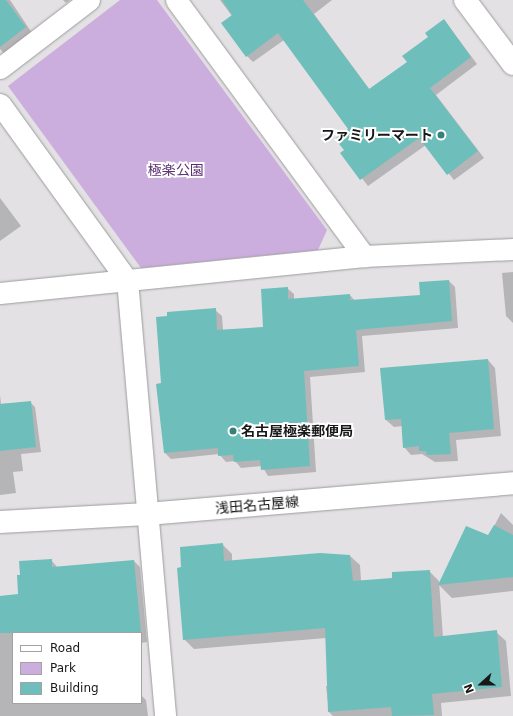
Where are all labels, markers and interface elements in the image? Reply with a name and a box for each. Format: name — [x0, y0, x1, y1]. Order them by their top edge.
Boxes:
place label: ファミリーマート — [321, 127, 433, 143]
marker: ファミリーマート — [436, 130, 446, 140]
park label: 極楽公園 — [148, 162, 204, 178]
place label: 名古屋極楽郵便局 — [241, 423, 353, 439]
marker: 名古屋極楽郵便局 — [228, 426, 238, 436]
street label: 浅田名古屋線 — [214, 493, 300, 517]
legend — [12, 632, 142, 704]
text: Road — [50, 641, 80, 655]
text: Park — [50, 661, 76, 675]
north arrow — [461, 664, 501, 704]
text: Building — [50, 681, 99, 695]
text: N — [462, 682, 477, 695]

